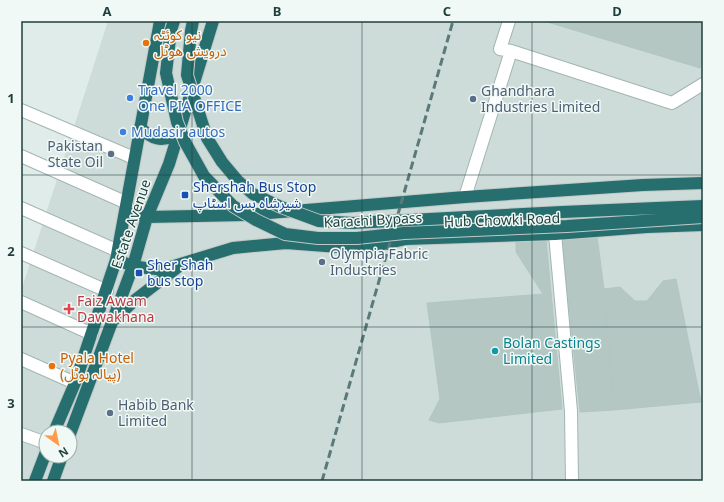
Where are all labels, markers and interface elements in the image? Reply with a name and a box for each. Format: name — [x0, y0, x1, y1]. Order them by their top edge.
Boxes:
text: A — [103, 2, 112, 20]
text: B — [273, 2, 281, 20]
text: C — [443, 2, 451, 20]
text: D — [612, 2, 622, 20]
place label: نیو کوئٹہ درویش ھوٹل — [154, 25, 227, 60]
marker: نیو کوئٹہ درویش ھوٹل — [141, 38, 151, 48]
place label: Travel 2000 One PIA OFFICE — [138, 80, 242, 115]
place label: Ghandhara Industries Limited — [481, 81, 600, 116]
text: 1 — [7, 89, 15, 107]
marker: Travel 2000 One PIA OFFICE — [125, 93, 135, 103]
marker: Ghandhara Industries Limited — [468, 94, 478, 104]
place label: Mudasir autos — [131, 122, 226, 141]
marker: Mudasir autos — [118, 127, 128, 137]
place label: Pakistan State Oil — [47, 136, 103, 171]
marker: Pakistan State Oil — [106, 149, 116, 159]
street label: Estate Avenue — [106, 177, 155, 271]
place label: Shershah Bus Stop شیرشاہ بس اسٹاپ — [193, 177, 316, 213]
marker: Shershah Bus Stop شیرشاہ بس اسٹاپ — [180, 190, 190, 200]
street label: Karachi Bypass — [323, 207, 423, 232]
street label: Hub Chowki Road — [444, 208, 560, 231]
text: 2 — [7, 242, 15, 260]
place label: Olympia Fabric Industries — [330, 244, 429, 279]
place label: Sher Shah bus stop — [147, 255, 214, 290]
marker: Olympia Fabric Industries — [317, 257, 327, 267]
marker: Sher Shah bus stop — [134, 268, 144, 278]
place label: Faiz Awam Dawakhana — [77, 291, 154, 326]
marker: Faiz Awam Dawakhana — [64, 304, 74, 314]
place label: Bolan Castings Limited — [503, 333, 601, 368]
marker: Bolan Castings Limited — [490, 346, 500, 356]
place label: Pyala Hotel (پیالہ ہوٹل) — [60, 348, 134, 384]
marker: Pyala Hotel (پیالہ ہوٹل) — [47, 361, 57, 371]
text: 3 — [7, 394, 15, 412]
place label: Habib Bank Limited — [118, 395, 194, 430]
marker: Habib Bank Limited — [105, 408, 115, 418]
north arrow — [38, 424, 78, 464]
text: N — [56, 444, 72, 462]

